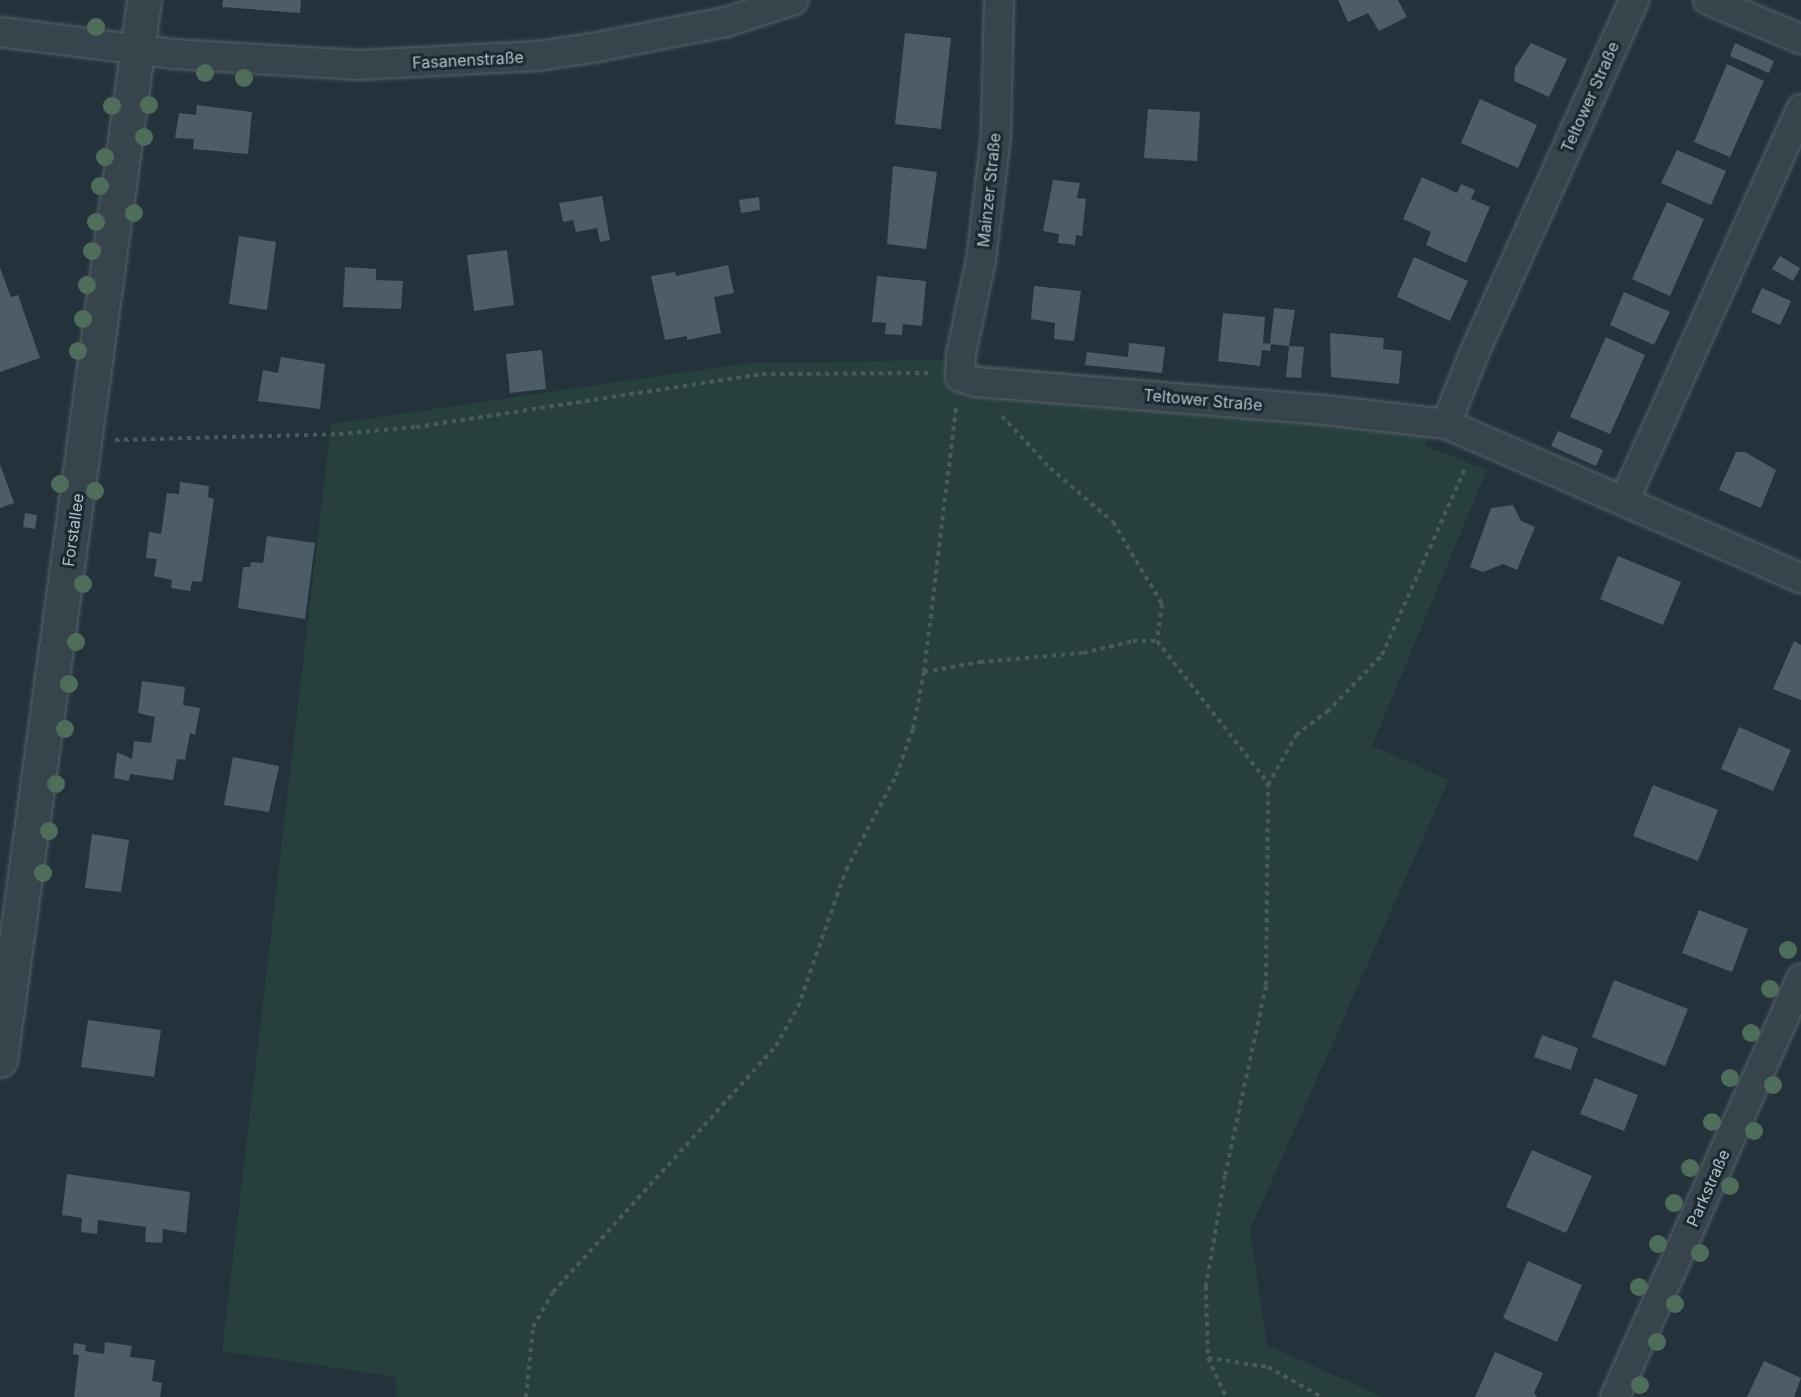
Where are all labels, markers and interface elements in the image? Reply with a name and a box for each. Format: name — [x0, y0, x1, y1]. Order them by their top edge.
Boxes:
street label: Teltower Straße — [1557, 39, 1623, 155]
street label: Fasanenstraße — [412, 47, 524, 73]
street label: Mainzer Straße — [973, 132, 1005, 248]
street label: Teltower Straße — [1143, 385, 1263, 415]
street label: Forstallee — [58, 492, 88, 568]
street label: Parkstraße — [1683, 1147, 1733, 1229]

